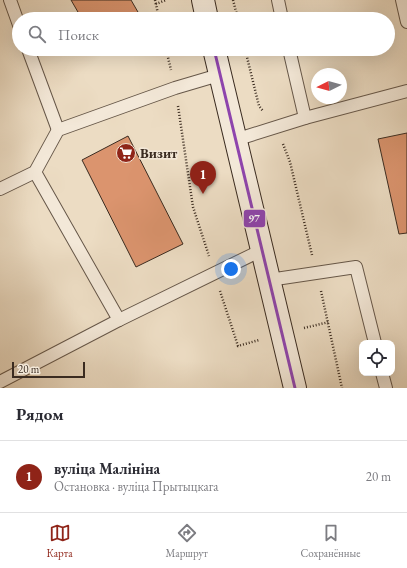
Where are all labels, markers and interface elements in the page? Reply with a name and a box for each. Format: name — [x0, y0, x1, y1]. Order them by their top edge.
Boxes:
search box — [12, 12, 395, 56]
icon: search — [26, 23, 48, 45]
text: Поиск — [58, 25, 99, 44]
north arrow — [311, 68, 347, 104]
supermarket icon: Визит — [115, 142, 137, 164]
place label: Визит — [140, 144, 178, 162]
pin: 1 — [190, 161, 216, 194]
line badge: 97 — [243, 209, 266, 228]
text: 97 — [248, 211, 260, 225]
your location — [221, 259, 241, 279]
map controls — [359, 340, 395, 376]
button: locate — [359, 340, 395, 376]
scale bar — [12, 360, 85, 379]
text: 20 m — [18, 362, 39, 376]
text: Рядом — [16, 403, 64, 425]
text: вуліца Малініна — [54, 459, 160, 478]
text: 1 — [26, 468, 32, 485]
text: 20 m — [366, 468, 391, 485]
text: Остановка · вуліца Прытыцкага — [54, 478, 218, 495]
tab: Карта — [46, 522, 73, 560]
tab: Маршрут — [166, 522, 208, 560]
tab: Сохранённые — [301, 522, 361, 560]

